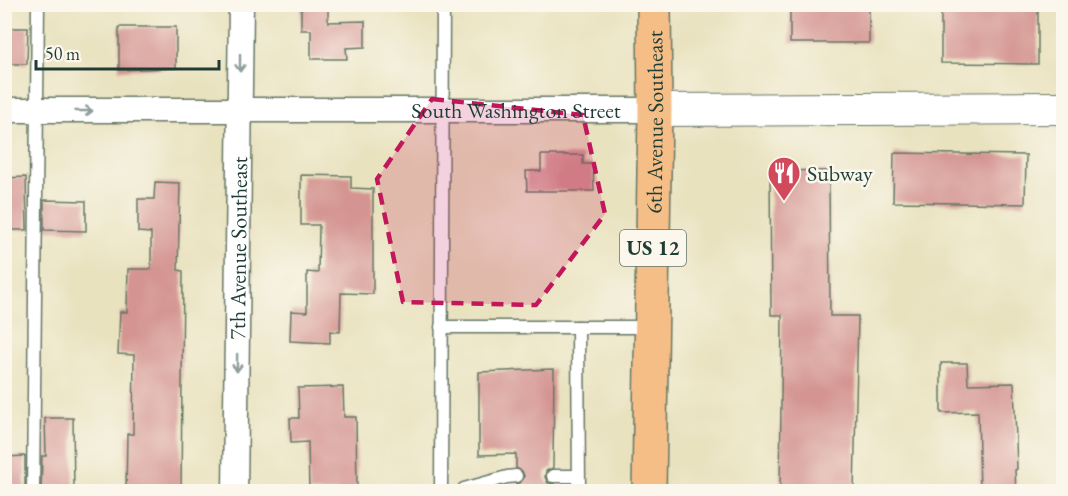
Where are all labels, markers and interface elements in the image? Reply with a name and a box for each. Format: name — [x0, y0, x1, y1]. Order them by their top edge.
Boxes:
street label: 6th Avenue Southeast — [639, 30, 670, 214]
scale bar — [36, 33, 219, 71]
text: 50 m — [45, 42, 80, 65]
one-way arrow — [234, 52, 246, 72]
street label: South Washington Street — [411, 96, 621, 125]
one-way arrow — [73, 105, 93, 117]
restaurant icon: Subway — [766, 155, 802, 202]
street label: 7th Avenue Southeast — [223, 156, 254, 340]
place label: Subway — [807, 159, 873, 188]
road number: US 12 — [620, 230, 686, 266]
one-way arrow — [231, 352, 242, 372]

